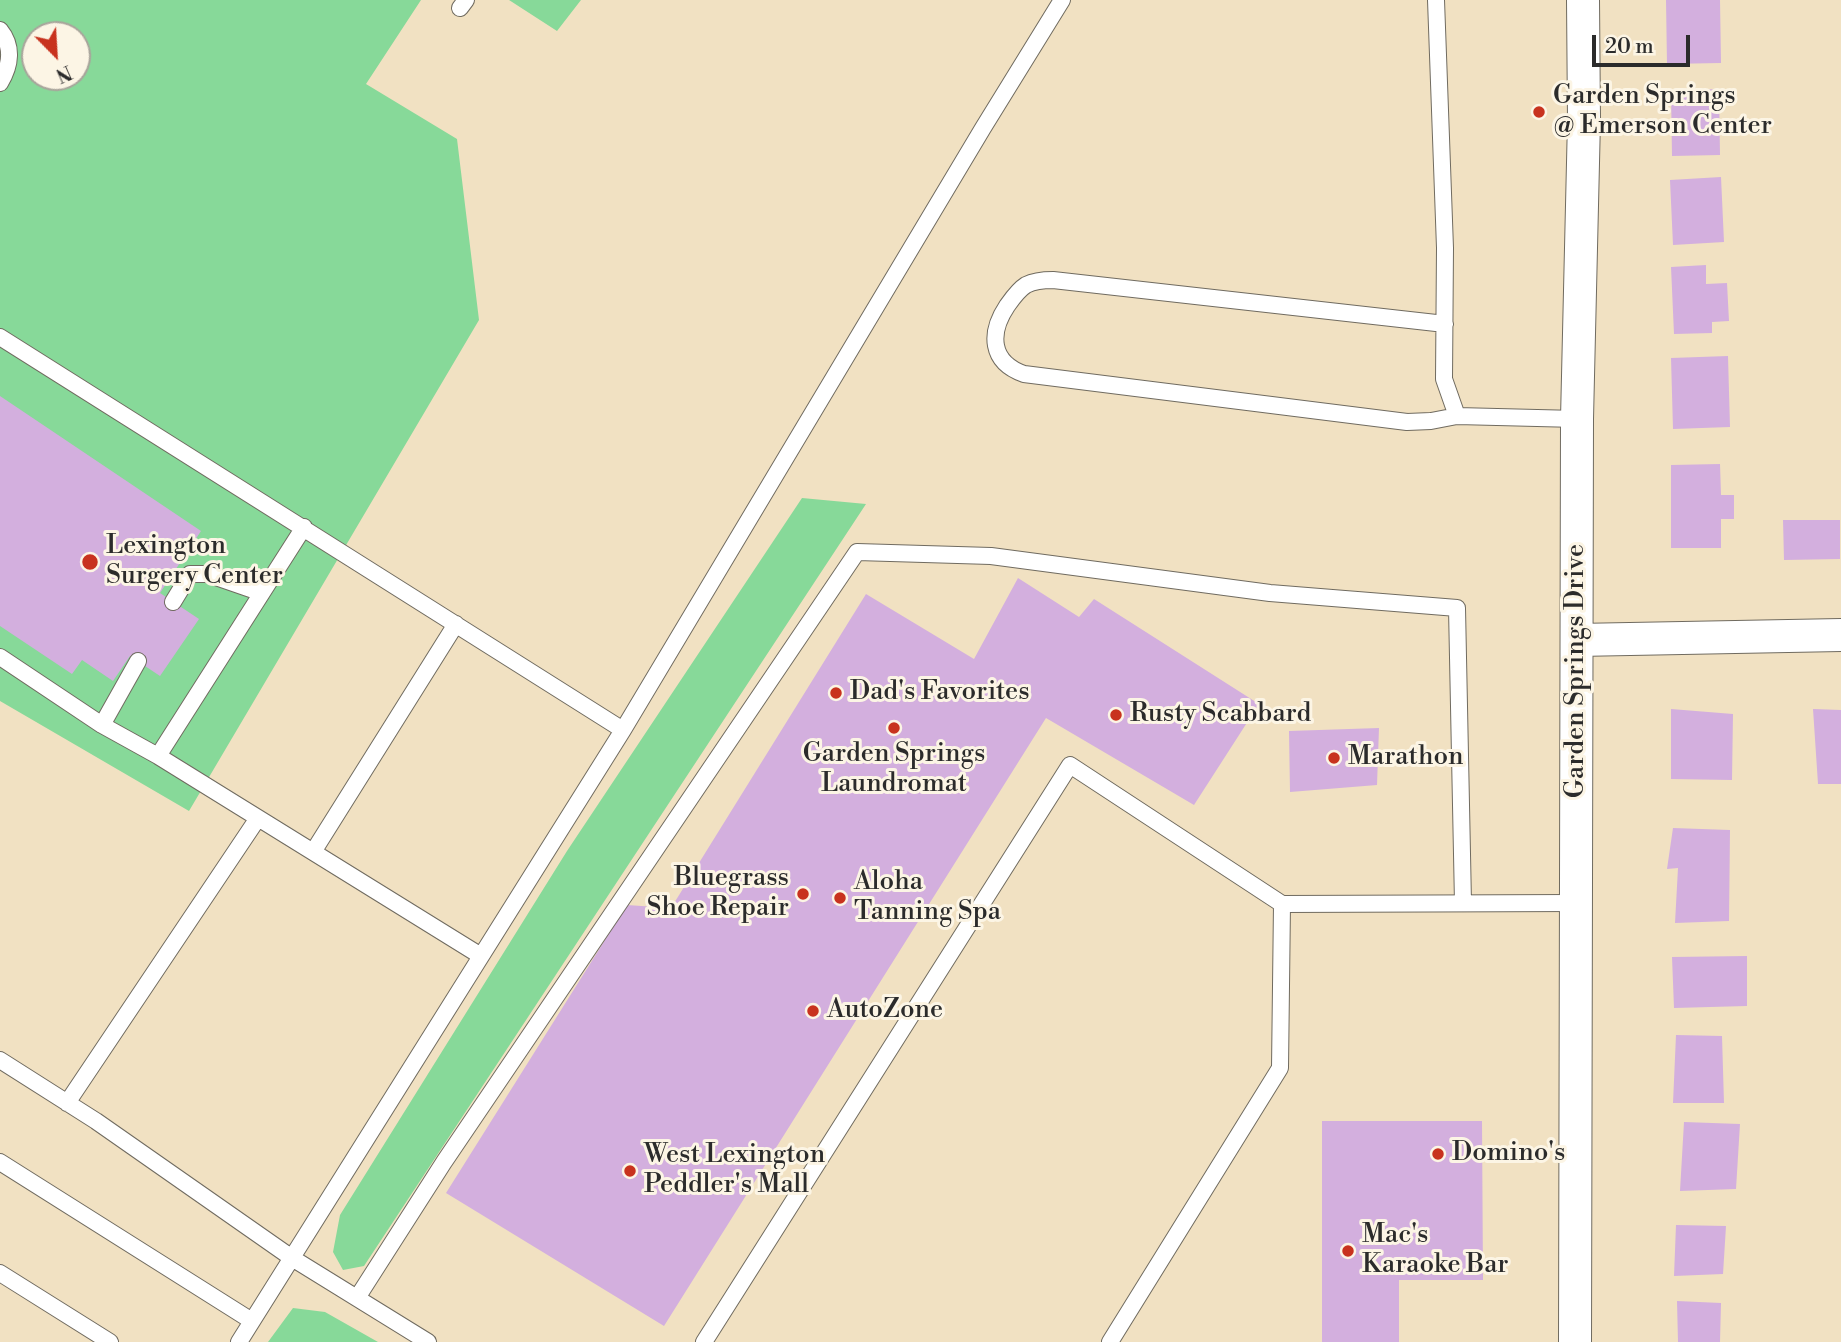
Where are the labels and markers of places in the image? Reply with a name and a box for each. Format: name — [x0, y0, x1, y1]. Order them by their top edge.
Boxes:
place label: Garden Springs @ Emerson Center — [1553, 81, 1772, 142]
marker: Garden Springs @ Emerson Center — [1531, 104, 1547, 120]
place label: Lexington Surgery Center — [106, 531, 283, 592]
marker: Lexington Surgery Center — [80, 552, 100, 572]
place label: Dad's Favorites — [850, 677, 1030, 709]
marker: Dad's Favorites — [828, 685, 844, 701]
place label: Rusty Scabbard — [1130, 699, 1311, 731]
marker: Rusty Scabbard — [1108, 707, 1124, 723]
marker: Garden Springs Laundromat — [886, 720, 902, 736]
place label: Garden Springs Laundromat — [803, 739, 985, 800]
place label: Marathon — [1348, 742, 1464, 774]
marker: Marathon — [1326, 750, 1342, 766]
place label: Bluegrass Shoe Repair — [647, 863, 789, 924]
place label: Aloha Tanning Spa — [854, 867, 1001, 928]
marker: Bluegrass Shoe Repair — [795, 886, 811, 902]
marker: Aloha Tanning Spa — [832, 890, 848, 906]
place label: AutoZone — [827, 995, 943, 1027]
marker: AutoZone — [805, 1003, 821, 1019]
place label: Domino's — [1452, 1138, 1565, 1170]
place label: West Lexington Peddler's Mall — [644, 1140, 825, 1202]
marker: Domino's — [1430, 1146, 1446, 1162]
marker: West Lexington Peddler's Mall — [622, 1163, 638, 1179]
place label: Mac's Karaoke Bar — [1362, 1220, 1509, 1282]
marker: Mac's Karaoke Bar — [1340, 1243, 1356, 1259]

